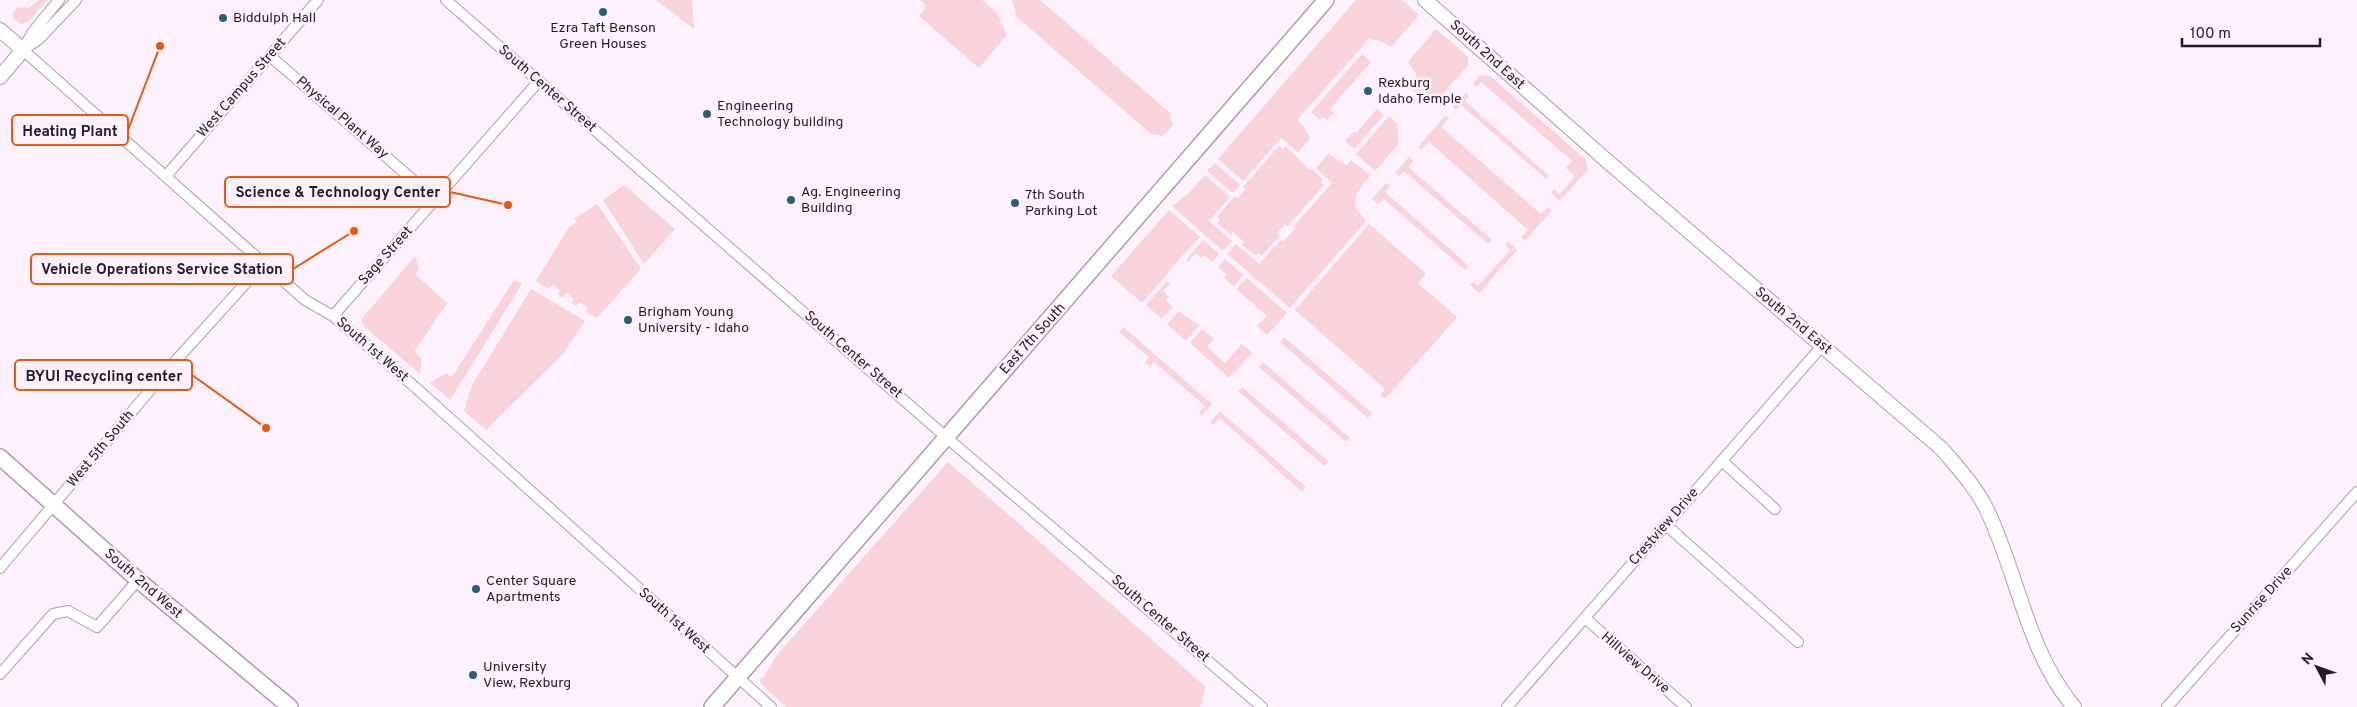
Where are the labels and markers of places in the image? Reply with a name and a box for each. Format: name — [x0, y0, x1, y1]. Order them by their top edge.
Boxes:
marker: Ezra Taft Benson Green Houses — [597, 6, 609, 18]
place label: Biddulph Hall — [233, 10, 316, 27]
marker: Biddulph Hall — [217, 12, 229, 24]
place label: Ezra Taft Benson Green Houses — [550, 20, 656, 53]
place label: Rexburg Idaho Temple — [1378, 75, 1462, 108]
marker: Rexburg Idaho Temple — [1362, 85, 1374, 97]
place label: Engineering Technology building — [717, 98, 843, 131]
marker: Engineering Technology building — [701, 108, 713, 120]
callout: Heating Plant — [12, 115, 128, 145]
callout: Science & Technology Center — [225, 177, 450, 207]
place label: Ag. Engineering Building — [801, 184, 901, 217]
place label: 7th South Parking Lot — [1025, 187, 1098, 220]
marker: Ag. Engineering Building — [785, 194, 797, 206]
marker: 7th South Parking Lot — [1009, 197, 1021, 209]
callout: Vehicle Operations Service Station — [31, 254, 293, 284]
place label: Brigham Young University - Idaho — [638, 304, 749, 337]
marker: Brigham Young University - Idaho — [622, 314, 634, 326]
callout: BYUI Recycling center — [15, 360, 192, 390]
place label: Center Square Apartments — [486, 573, 576, 606]
marker: Center Square Apartments — [470, 583, 482, 595]
place label: University View, Rexburg — [483, 659, 571, 692]
marker: University View, Rexburg — [467, 669, 479, 681]

